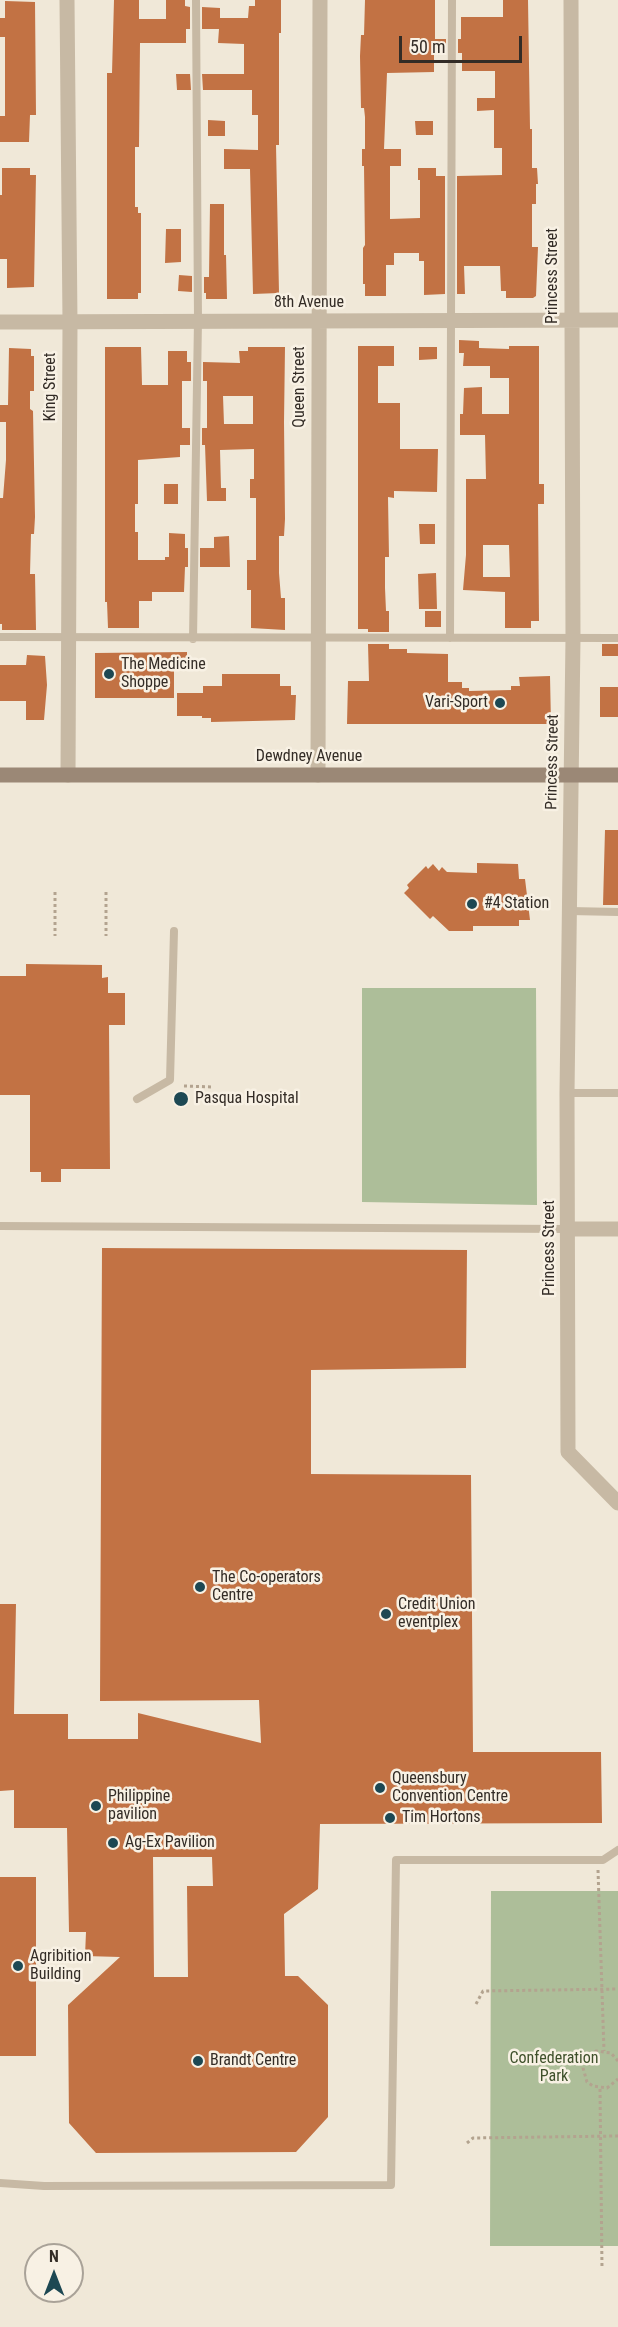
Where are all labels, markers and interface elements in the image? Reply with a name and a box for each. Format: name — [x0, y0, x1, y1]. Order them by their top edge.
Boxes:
scale bar — [402, 24, 525, 62]
text: 50 m — [410, 36, 445, 57]
street label: Princess Street — [543, 228, 563, 324]
street label: 8th Avenue — [274, 293, 344, 313]
street label: Queen Street — [290, 346, 310, 428]
street label: King Street — [41, 352, 61, 422]
place label: The Medicine Shoppe — [121, 655, 206, 693]
marker: The Medicine Shoppe — [102, 667, 116, 681]
place label: Vari-Sport — [425, 693, 488, 713]
marker: Vari-Sport — [493, 696, 507, 710]
street label: Princess Street — [543, 714, 563, 810]
street label: Dewdney Avenue — [256, 747, 362, 767]
place label: #4 Station — [484, 894, 549, 914]
marker: #4 Station — [465, 897, 479, 911]
place label: Pasqua Hospital — [195, 1089, 299, 1109]
marker: Pasqua Hospital — [172, 1090, 190, 1108]
street label: Princess Street — [540, 1200, 560, 1296]
place label: The Co-operators Centre — [212, 1568, 321, 1606]
marker: The Co-operators Centre — [193, 1580, 207, 1594]
place label: Credit Union eventplex — [398, 1595, 476, 1633]
marker: Credit Union eventplex — [379, 1607, 393, 1621]
place label: Queensbury Convention Centre — [392, 1769, 508, 1807]
marker: Queensbury Convention Centre — [373, 1781, 387, 1795]
place label: Philippine pavilion — [108, 1787, 170, 1825]
marker: Philippine pavilion — [89, 1799, 103, 1813]
place label: Tim Hortons — [402, 1808, 481, 1828]
marker: Tim Hortons — [383, 1811, 397, 1825]
place label: Ag-Ex Pavilion — [125, 1833, 215, 1853]
marker: Ag-Ex Pavilion — [106, 1836, 120, 1850]
place label: Agribition Building — [30, 1947, 91, 1985]
marker: Agribition Building — [11, 1959, 25, 1973]
park label: Confederation Park — [509, 2049, 599, 2087]
place label: Brandt Centre — [210, 2051, 296, 2071]
marker: Brandt Centre — [191, 2054, 205, 2068]
north arrow — [24, 2243, 84, 2303]
text: N — [49, 2247, 59, 2266]

